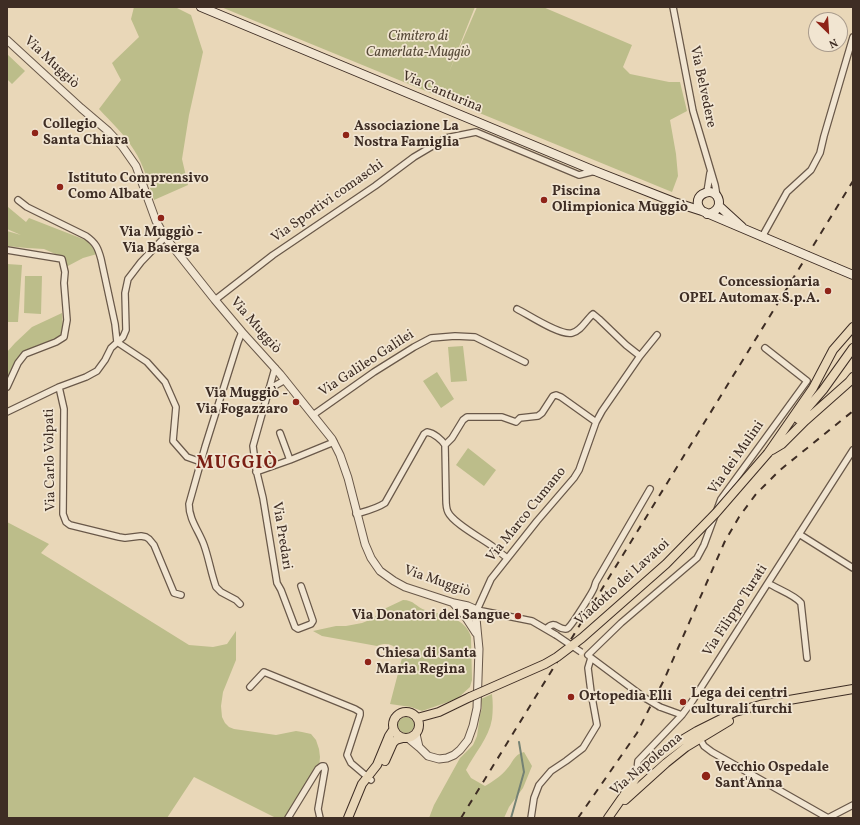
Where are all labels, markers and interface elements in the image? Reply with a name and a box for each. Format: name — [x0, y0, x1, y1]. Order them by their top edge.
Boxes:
north arrow — [808, 12, 848, 52]
park label: Cimitero di Camerlata-Muggiò — [366, 29, 470, 62]
street label: Via Muggiò — [20, 33, 82, 93]
text: N — [826, 34, 840, 51]
street label: Via Belvedere — [685, 44, 719, 130]
street label: Via Canturina — [399, 69, 485, 117]
place label: Collegio Santa Chiara — [43, 117, 128, 150]
place label: Associazione La Nostra Famiglia — [354, 119, 459, 152]
marker: Collegio Santa Chiara — [30, 128, 40, 138]
marker: Associazione La Nostra Famiglia — [341, 130, 351, 140]
street label: Via Sportivi comaschi — [269, 157, 387, 247]
place label: Istituto Comprensivo Como Albate — [68, 171, 209, 204]
marker: Istituto Comprensivo Como Albate — [55, 182, 65, 192]
place label: Piscina Olimpionica Muggiò — [552, 184, 688, 216]
marker: Piscina Olimpionica Muggiò — [539, 195, 549, 205]
marker: Via Muggiò - Via Baserga — [156, 213, 166, 223]
place label: Via Muggiò - Via Baserga — [119, 225, 203, 258]
place label: Concessionaria OPEL Automax S.p.A. — [679, 275, 820, 308]
marker: Concessionaria OPEL Automax S.p.A. — [823, 286, 833, 296]
street label: Via Muggiò — [226, 294, 284, 358]
street label: Via Galileo Galilei — [316, 327, 418, 401]
place label: Via Muggiò - Via Fogazzaro — [196, 386, 288, 418]
marker: Via Muggiò - Via Fogazzaro — [291, 397, 301, 407]
street label: Via Carlo Volpati — [42, 408, 60, 512]
street label: Via dei Mulini — [705, 418, 769, 498]
district label: MUGGIÒ — [196, 454, 278, 476]
street label: Via Marco Cumano — [484, 464, 570, 566]
street label: Via Predari — [267, 501, 295, 571]
street label: Viadotto dei Lavatoi — [572, 536, 674, 630]
street label: Via Filippo Turati — [700, 562, 772, 660]
street label: Via Muggiò — [401, 563, 473, 601]
place label: Via Donatori del Sangue — [352, 608, 510, 624]
marker: Via Donatori del Sangue — [513, 611, 523, 621]
place label: Chiesa di Santa Maria Regina — [376, 646, 477, 678]
marker: Chiesa di Santa Maria Regina — [363, 657, 373, 667]
place label: Lega dei centri culturali turchi — [691, 686, 792, 718]
place label: Ortopedia Elli — [579, 689, 672, 705]
marker: Ortopedia Elli — [566, 692, 576, 702]
marker: Lega dei centri culturali turchi — [678, 697, 688, 707]
street label: Via Napoleona — [607, 730, 687, 800]
place label: Vecchio Ospedale Sant'Anna — [715, 760, 829, 792]
marker: Vecchio Ospedale Sant'Anna — [700, 770, 712, 782]

